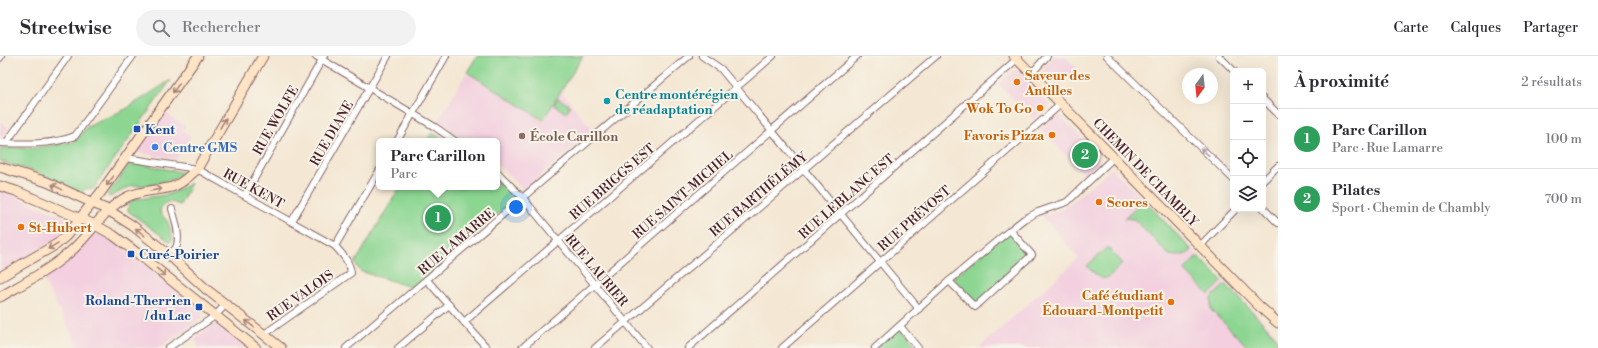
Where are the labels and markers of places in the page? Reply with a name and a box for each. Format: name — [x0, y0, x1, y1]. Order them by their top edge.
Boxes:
place label: Saveur des Antilles — [1024, 68, 1090, 99]
marker: Saveur des Antilles — [1012, 77, 1022, 87]
place label: Centre montérégien de réadaptation — [615, 87, 738, 118]
marker: Centre montérégien de réadaptation — [602, 96, 612, 106]
place label: Wok To Go — [965, 101, 1032, 117]
marker: Wok To Go — [1035, 103, 1045, 113]
place label: Kent — [145, 122, 175, 138]
marker: Kent — [132, 124, 142, 134]
place label: École Carillon — [530, 128, 618, 145]
place label: Favoris Pizza — [964, 128, 1045, 144]
marker: Favoris Pizza — [1047, 130, 1057, 140]
marker: École Carillon — [517, 131, 527, 141]
place label: Centre GMS — [163, 140, 238, 156]
pin: 2 — [1072, 140, 1098, 170]
marker: Centre GMS — [150, 142, 160, 152]
place label: Scores — [1107, 195, 1148, 211]
marker: Scores — [1094, 197, 1104, 207]
pin: 1 — [425, 203, 451, 233]
place label: St-Hubert — [29, 220, 92, 236]
marker: St-Hubert — [16, 222, 26, 232]
place label: Curé-Poirier — [139, 247, 220, 263]
marker: Curé-Poirier — [126, 249, 136, 259]
place label: Café étudiant Édouard-Montpetit — [1042, 288, 1163, 319]
place label: Roland-Therrien / du Lac — [85, 293, 191, 324]
marker: Café étudiant Édouard-Montpetit — [1166, 297, 1176, 307]
marker: Roland-Therrien / du Lac — [194, 302, 204, 312]

